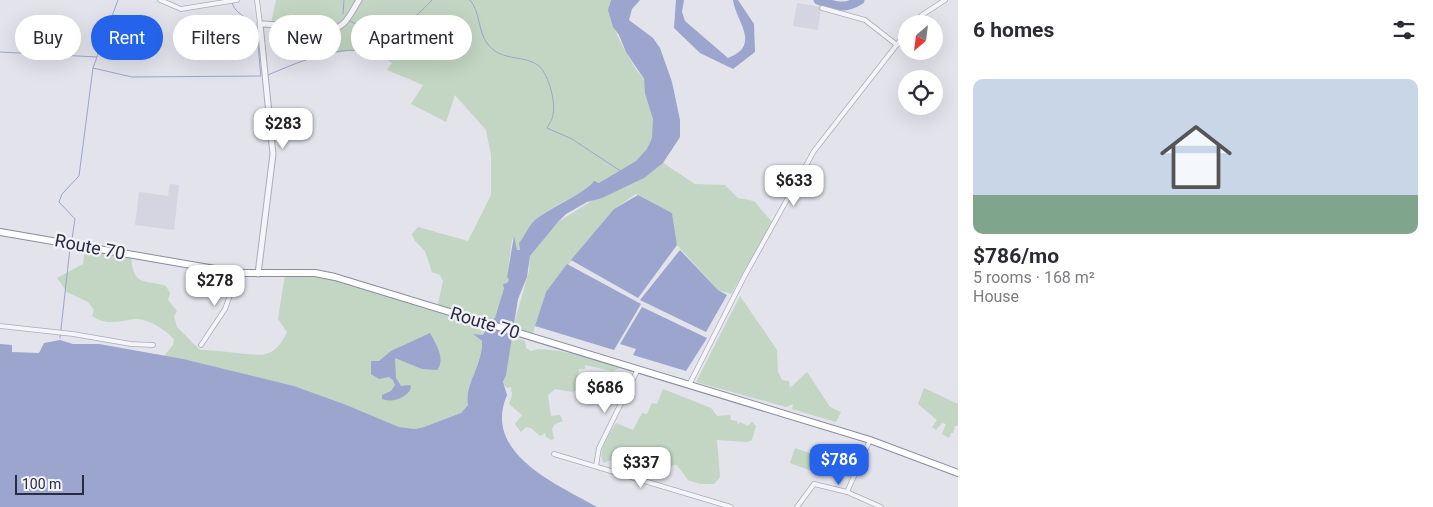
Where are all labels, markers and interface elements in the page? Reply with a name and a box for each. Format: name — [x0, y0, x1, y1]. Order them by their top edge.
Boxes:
chip: Buy — [15, 15, 81, 60]
chip: Rent — [91, 15, 163, 60]
chip: Filters — [173, 15, 259, 60]
chip: New — [269, 15, 341, 60]
chip: Apartment — [351, 15, 472, 60]
north arrow — [898, 15, 942, 60]
map controls — [898, 15, 943, 115]
icon: filters — [1390, 16, 1418, 44]
text: 6 homes — [973, 18, 1054, 42]
button: locate — [898, 70, 943, 115]
pin: $283 — [253, 108, 313, 150]
icon: home — [1151, 112, 1241, 202]
text: $283 — [265, 114, 301, 133]
pin: $633 — [764, 164, 824, 207]
text: $633 — [776, 171, 812, 190]
street label: Route 70 — [53, 229, 127, 264]
text: $786/mo — [973, 244, 1059, 268]
pin: $278 — [185, 264, 245, 307]
text: 5 rooms · 168 m² — [973, 268, 1095, 287]
text: $278 — [197, 271, 233, 290]
text: House — [973, 287, 1019, 306]
street label: Route 70 — [448, 302, 522, 343]
pin: $686 — [575, 372, 635, 414]
text: $686 — [587, 378, 623, 397]
pin: $786 — [809, 444, 869, 486]
pin: $337 — [611, 446, 671, 489]
text: $786 — [821, 450, 857, 469]
text: $337 — [623, 453, 659, 472]
scale bar — [15, 472, 84, 495]
text: 100 m — [22, 476, 61, 492]

